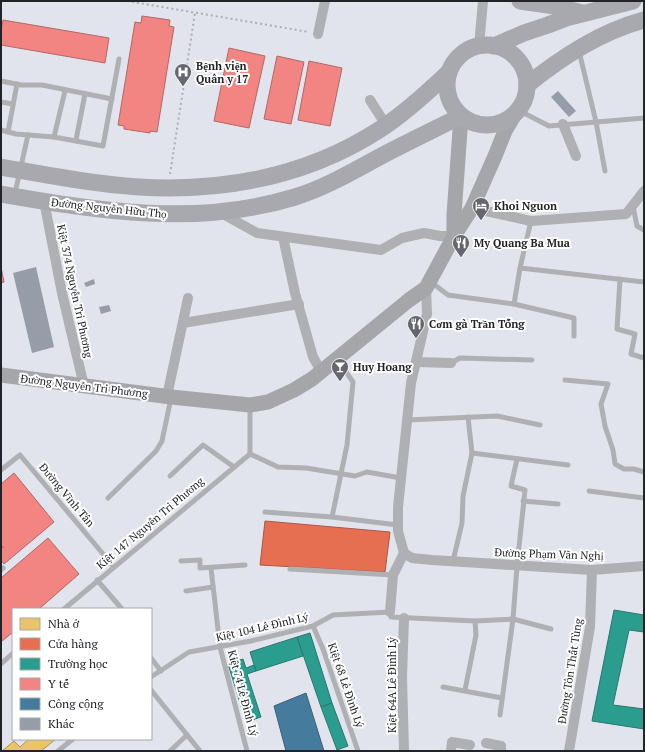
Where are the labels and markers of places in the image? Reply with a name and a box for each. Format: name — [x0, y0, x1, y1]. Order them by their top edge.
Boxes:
place label: Bệnh viện Quân y 17 — [196, 59, 249, 86]
hospital icon: Bệnh viện Quân y 17 — [173, 62, 193, 87]
hotel icon: Khoi Nguon — [471, 196, 491, 221]
place label: Khoi Nguon — [494, 199, 557, 213]
restaurant icon: My Quang Ba Mua — [451, 233, 471, 258]
place label: My Quang Ba Mua — [474, 236, 570, 250]
restaurant icon: Cơm gà Trần Tống — [406, 314, 426, 339]
place label: Cơm gà Trần Tống — [429, 317, 525, 331]
bar icon: Huy Hoang — [330, 357, 350, 382]
place label: Huy Hoang — [353, 360, 412, 374]

